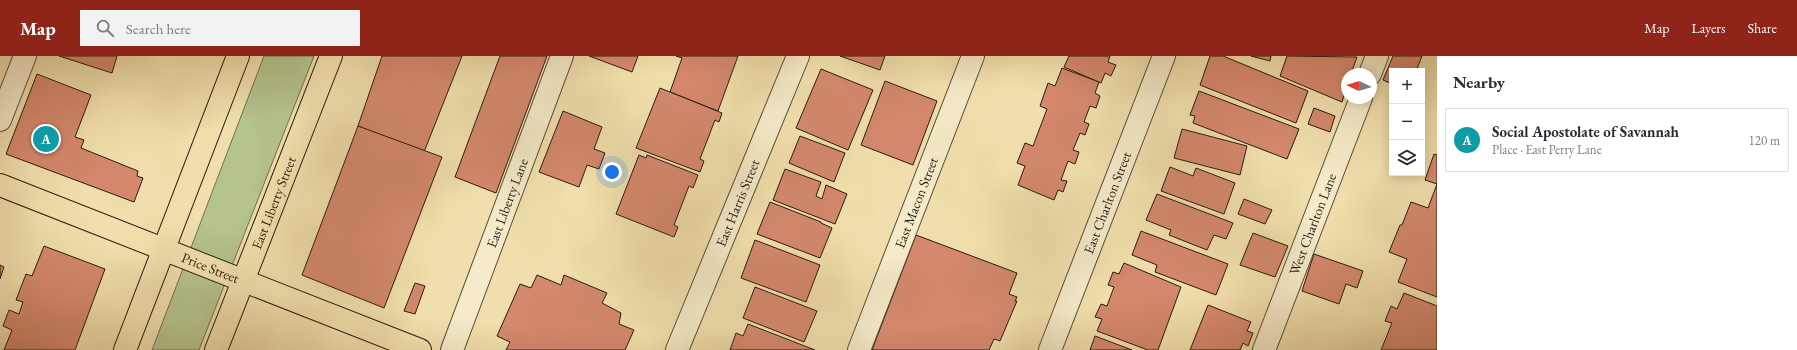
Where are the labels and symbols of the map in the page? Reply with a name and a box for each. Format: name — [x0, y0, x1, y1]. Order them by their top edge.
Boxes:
north arrow — [1341, 68, 1377, 104]
pin: A — [33, 124, 59, 154]
street label: East Charlton Street — [1079, 148, 1135, 256]
street label: East Liberty Street — [247, 153, 300, 252]
street label: East Macon Street — [890, 154, 942, 251]
street label: East Liberty Lane — [482, 155, 532, 250]
street label: East Harris Street — [712, 156, 764, 249]
your location — [602, 162, 622, 182]
street label: West Charlton Lane — [1285, 170, 1340, 278]
street label: Price Street — [179, 248, 242, 287]

